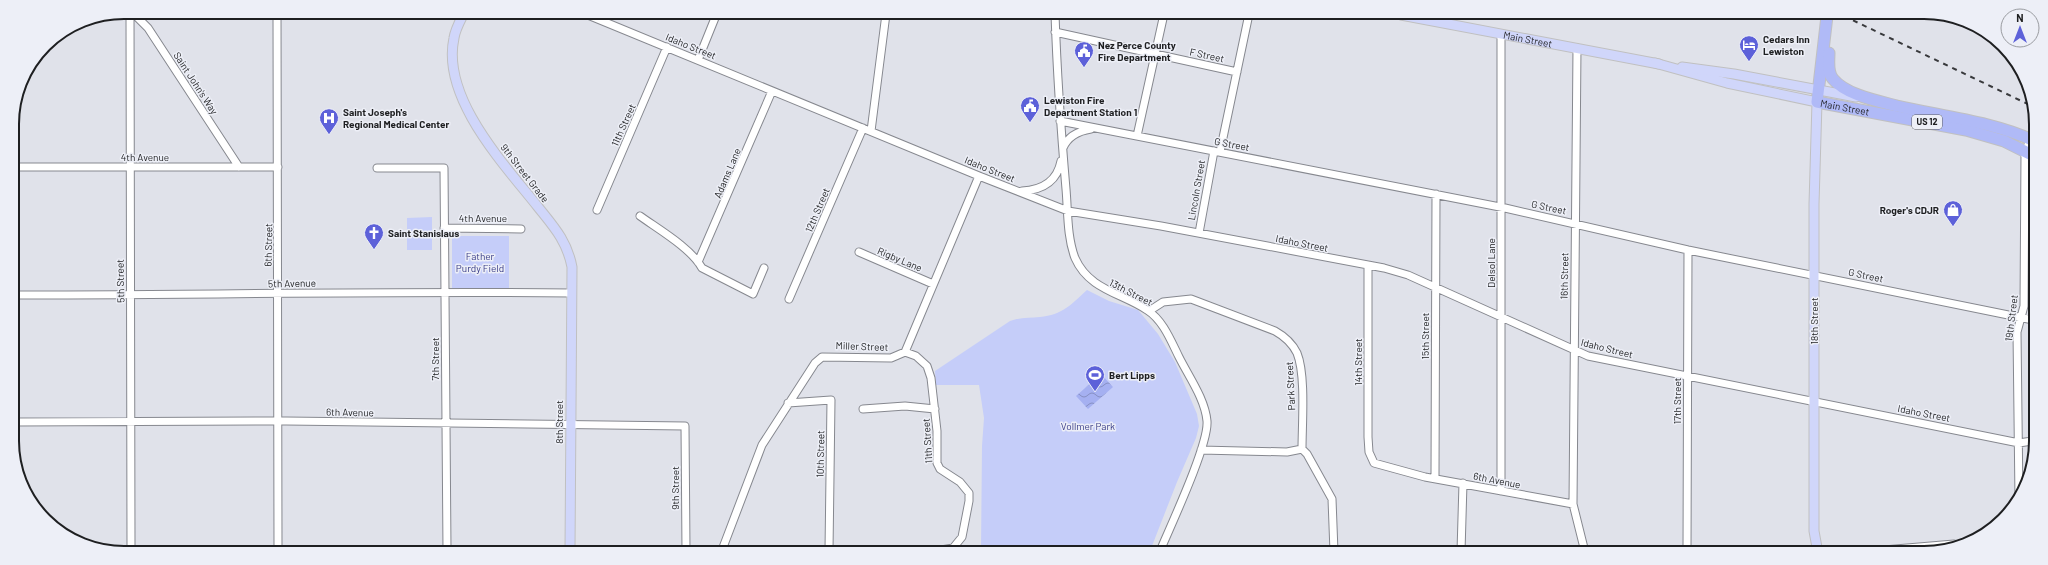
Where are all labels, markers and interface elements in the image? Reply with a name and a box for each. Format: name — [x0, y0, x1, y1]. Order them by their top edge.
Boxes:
north arrow — [2000, 8, 2040, 48]
text: N — [2016, 11, 2024, 24]
street label: Main Street — [1502, 29, 1554, 50]
street label: Idaho Street — [664, 30, 718, 62]
place label: Cedars Inn Lewiston — [1763, 33, 1810, 57]
hotel icon: Cedars Inn Lewiston — [1738, 34, 1760, 62]
place label: Nez Perce County Fire Department — [1098, 39, 1176, 63]
public building icon: Nez Perce County Fire Department — [1073, 40, 1095, 68]
street label: F Street — [1189, 45, 1226, 65]
street label: Saint John's Way — [171, 50, 221, 117]
place label: Lewiston Fire Department Station 1 — [1044, 94, 1137, 118]
public building icon: Lewiston Fire Department Station 1 — [1019, 95, 1041, 123]
street label: Main Street — [1819, 97, 1871, 118]
street label: 11th Street — [608, 102, 638, 148]
place label: Saint Joseph's Regional Medical Center — [343, 106, 449, 130]
hospital icon: Saint Joseph's Regional Medical Center — [318, 107, 340, 135]
road number: US 12 — [1912, 115, 1942, 129]
street label: G Street — [1213, 135, 1251, 153]
street label: 9th Street Grade — [498, 141, 552, 205]
street label: Adams Lane — [711, 146, 743, 200]
street label: 4th Avenue — [121, 151, 169, 163]
street label: Idaho Street — [963, 153, 1017, 185]
street label: Lincoln Street — [1185, 158, 1207, 221]
street label: 12th Street — [802, 186, 832, 234]
street label: G Street — [1530, 197, 1568, 217]
shop icon: Roger's CDJR — [1942, 199, 1964, 227]
place label: Roger's CDJR — [1880, 204, 1939, 216]
street label: 4th Avenue — [459, 212, 507, 224]
church icon: Saint Stanislaus — [363, 222, 385, 250]
street label: 6th Street — [262, 223, 274, 267]
place label: Saint Stanislaus — [388, 227, 459, 239]
street label: Idaho Street — [1275, 232, 1330, 254]
street label: Delsol Lane — [1485, 238, 1497, 288]
street label: Rigby Lane — [876, 244, 924, 274]
park label: Father Purdy Field — [456, 250, 504, 274]
street label: 16th Street — [1558, 252, 1570, 300]
street label: 5th Street — [114, 259, 126, 303]
street label: G Street — [1847, 265, 1885, 285]
street label: 13th Street — [1107, 276, 1155, 308]
street label: 5th Avenue — [268, 277, 316, 289]
street label: 19th Street — [2002, 294, 2020, 342]
street label: 18th Street — [1808, 297, 1820, 345]
street label: 15th Street — [1419, 312, 1431, 359]
street label: Idaho Street — [1580, 336, 1635, 360]
street label: 7th Street — [429, 337, 441, 381]
street label: 14th Street — [1352, 338, 1364, 386]
street label: Miller Street — [836, 339, 889, 353]
street label: Park Street — [1283, 361, 1297, 411]
sports icon: Bert Lipps — [1084, 364, 1106, 392]
place label: Bert Lipps — [1109, 369, 1155, 381]
street label: 17th Street — [1671, 377, 1683, 424]
street label: 8th Street — [553, 400, 565, 444]
street label: Idaho Street — [1897, 402, 1952, 424]
street label: 6th Avenue — [326, 406, 374, 418]
street label: 11th Street — [919, 418, 935, 464]
park label: Vollmer Park — [1061, 420, 1115, 432]
street label: 10th Street — [814, 430, 826, 478]
street label: 9th Street — [669, 466, 681, 510]
street label: 6th Avenue — [1472, 470, 1522, 490]

